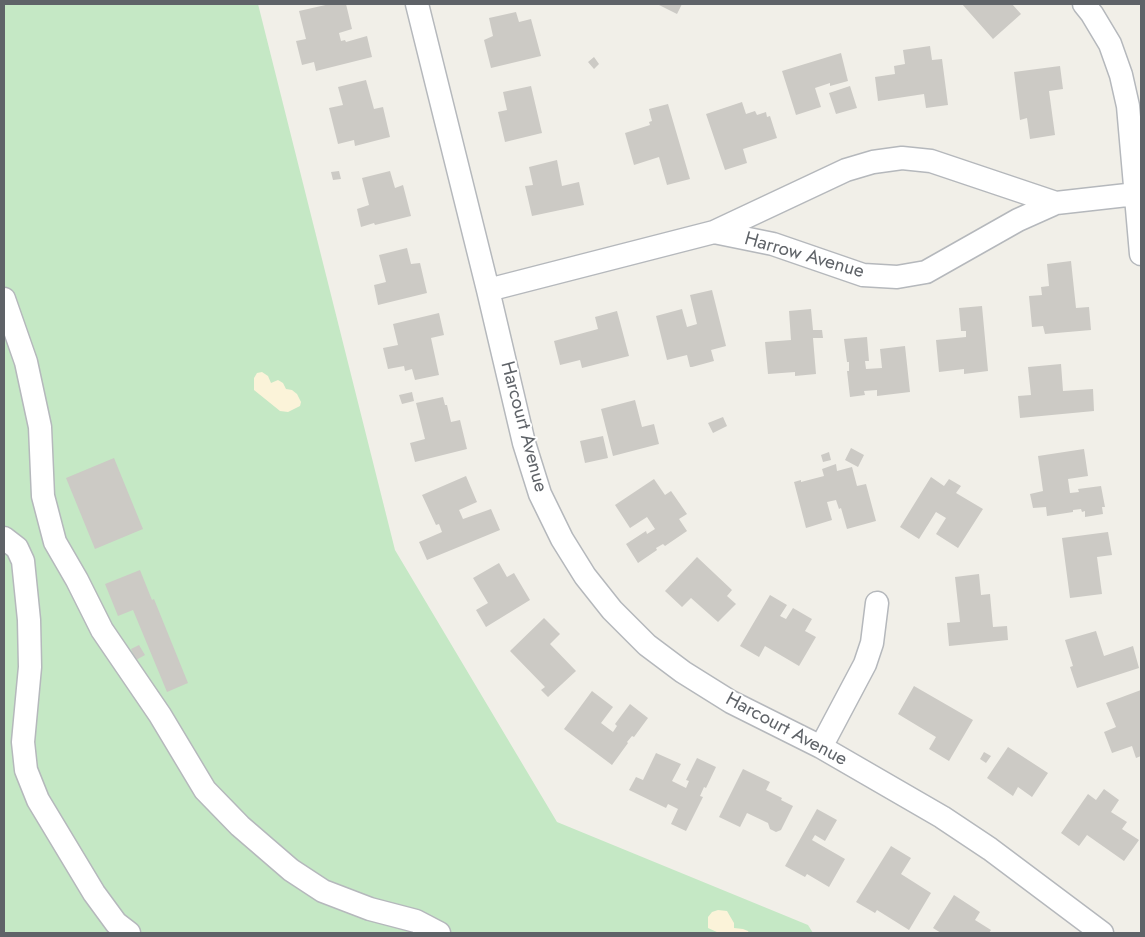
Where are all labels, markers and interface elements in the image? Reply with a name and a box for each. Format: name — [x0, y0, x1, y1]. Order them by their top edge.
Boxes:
street label: Harrow Avenue — [742, 228, 866, 284]
street label: Harcourt Avenue — [495, 359, 551, 495]
street label: Harcourt Avenue — [721, 688, 851, 772]

